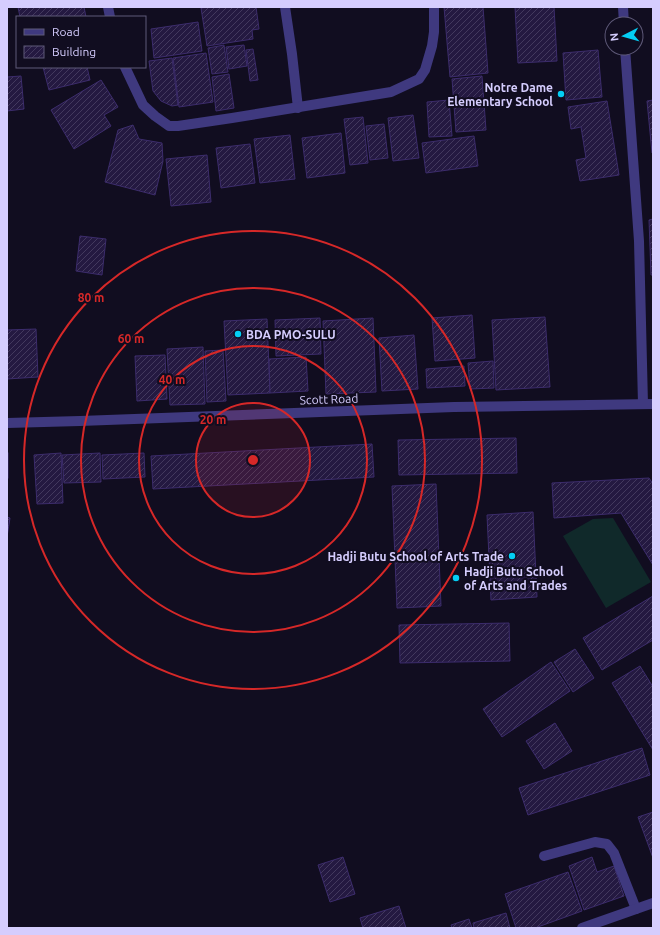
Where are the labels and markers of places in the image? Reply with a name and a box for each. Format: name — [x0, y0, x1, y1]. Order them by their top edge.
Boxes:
place label: Notre Dame Elementary School — [447, 81, 553, 108]
marker: Notre Dame Elementary School — [556, 89, 566, 99]
place label: BDA PMO-SULU — [246, 328, 336, 341]
marker: BDA PMO-SULU — [233, 329, 243, 339]
centre of rings — [246, 453, 260, 467]
place label: Hadji Butu School of Arts Trade — [327, 550, 504, 563]
marker: Hadji Butu School of Arts Trade — [507, 551, 517, 561]
place label: Hadji Butu School of Arts and Trades — [464, 565, 568, 592]
marker: Hadji Butu School of Arts and Trades — [451, 573, 461, 583]

